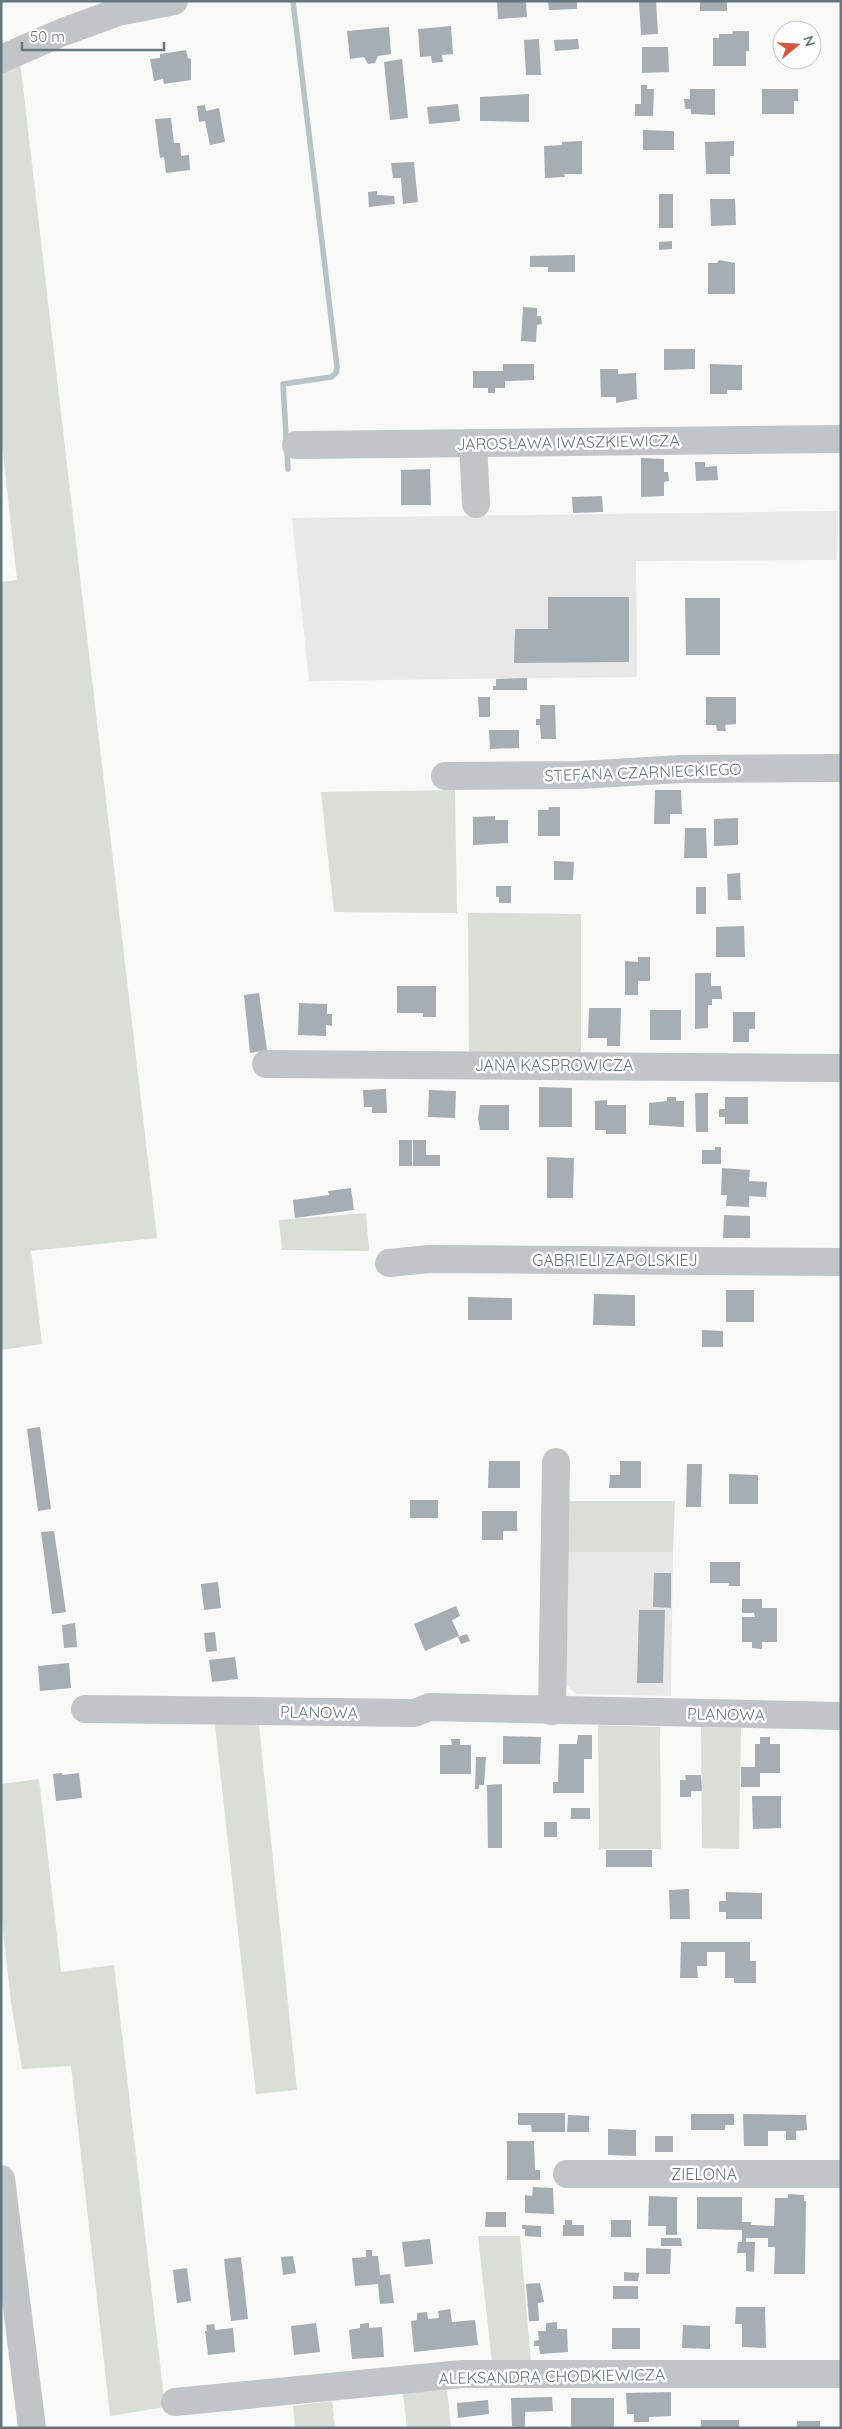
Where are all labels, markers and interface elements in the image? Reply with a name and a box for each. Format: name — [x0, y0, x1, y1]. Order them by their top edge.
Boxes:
scale bar — [22, 20, 165, 52]
north arrow — [772, 20, 822, 70]
text: 50 m — [30, 27, 65, 46]
text: N — [799, 33, 820, 49]
street label: JAROSŁAWA IWASZKIEWICZA — [456, 430, 680, 454]
street label: STEFANA CZARNIECKIEGO — [544, 759, 742, 785]
street label: JANA KASPROWICZA — [475, 1055, 633, 1075]
street label: GABRIELI ZAPOLSKIEJ — [532, 1250, 698, 1270]
street label: PLANOWA — [280, 1701, 358, 1723]
street label: PLANOWA — [687, 1703, 765, 1725]
street label: ZIELONA — [671, 2164, 737, 2184]
street label: ALEKSANDRA CHODKIEWICZA — [438, 2364, 666, 2388]

